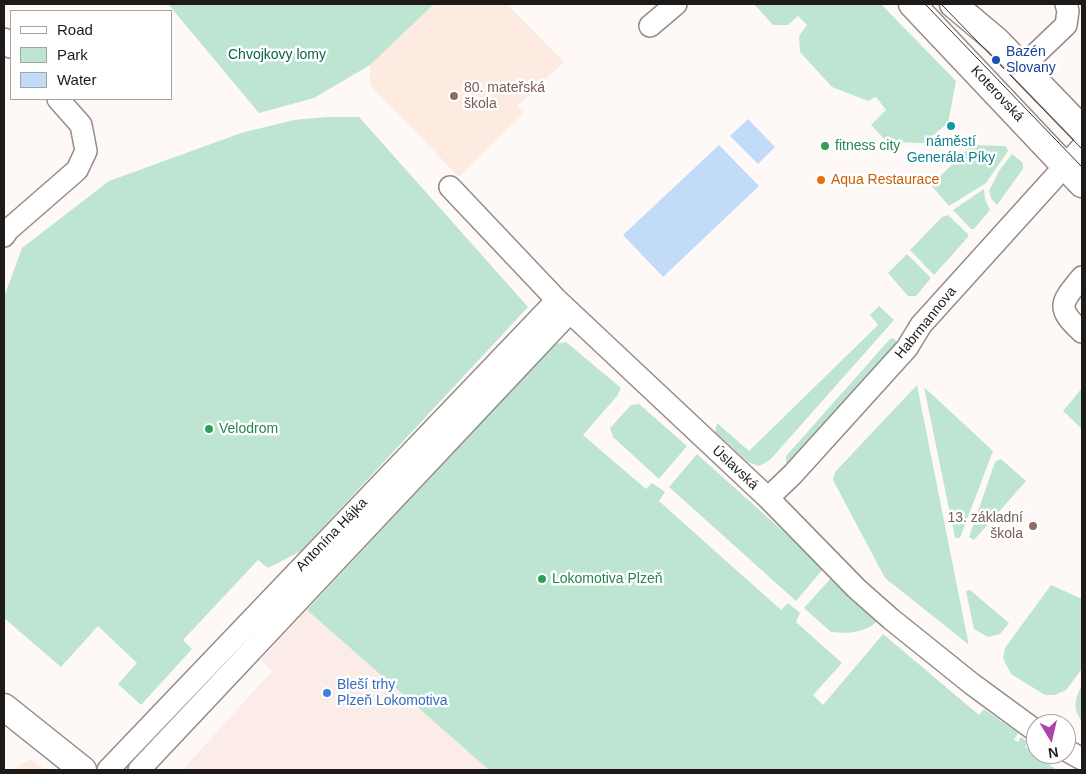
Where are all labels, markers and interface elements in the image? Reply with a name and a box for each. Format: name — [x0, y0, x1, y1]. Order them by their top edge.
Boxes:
legend — [10, 10, 172, 100]
text: Road — [57, 21, 93, 38]
place label: Bazén Slovany — [1006, 44, 1056, 76]
text: Park — [57, 46, 88, 63]
park label: Chvojkovy lomy — [228, 47, 326, 63]
marker: Bazén Slovany — [990, 54, 1002, 66]
street label: Koterovská — [967, 63, 1027, 125]
text: Water — [57, 71, 96, 88]
place label: 80. mateřská škola — [464, 80, 545, 112]
marker: 80. mateřská škola — [448, 90, 460, 102]
marker: náměstí Generála Píky — [945, 120, 957, 132]
place label: náměstí Generála Píky — [907, 134, 995, 166]
place label: fitness city — [835, 138, 900, 154]
marker: fitness city — [819, 140, 831, 152]
place label: Aqua Restaurace — [831, 172, 939, 188]
marker: Aqua Restaurace — [815, 174, 827, 186]
street label: Habrmannova — [892, 284, 960, 362]
place label: Velodrom — [219, 421, 278, 437]
marker: Velodrom — [203, 423, 215, 435]
street label: Úslavská — [709, 442, 761, 494]
street label: Antonína Hájka — [293, 495, 371, 575]
place label: 13. základní škola — [948, 510, 1023, 542]
marker: 13. základní škola — [1027, 520, 1039, 532]
place label: Lokomotiva Plzeň — [552, 571, 663, 587]
marker: Lokomotiva Plzeň — [536, 573, 548, 585]
place label: Bleší trhy Plzeň Lokomotiva — [337, 677, 448, 710]
marker: Bleší trhy Plzeň Lokomotiva — [321, 687, 333, 699]
north arrow — [1026, 714, 1076, 764]
text: N — [1047, 744, 1059, 762]

